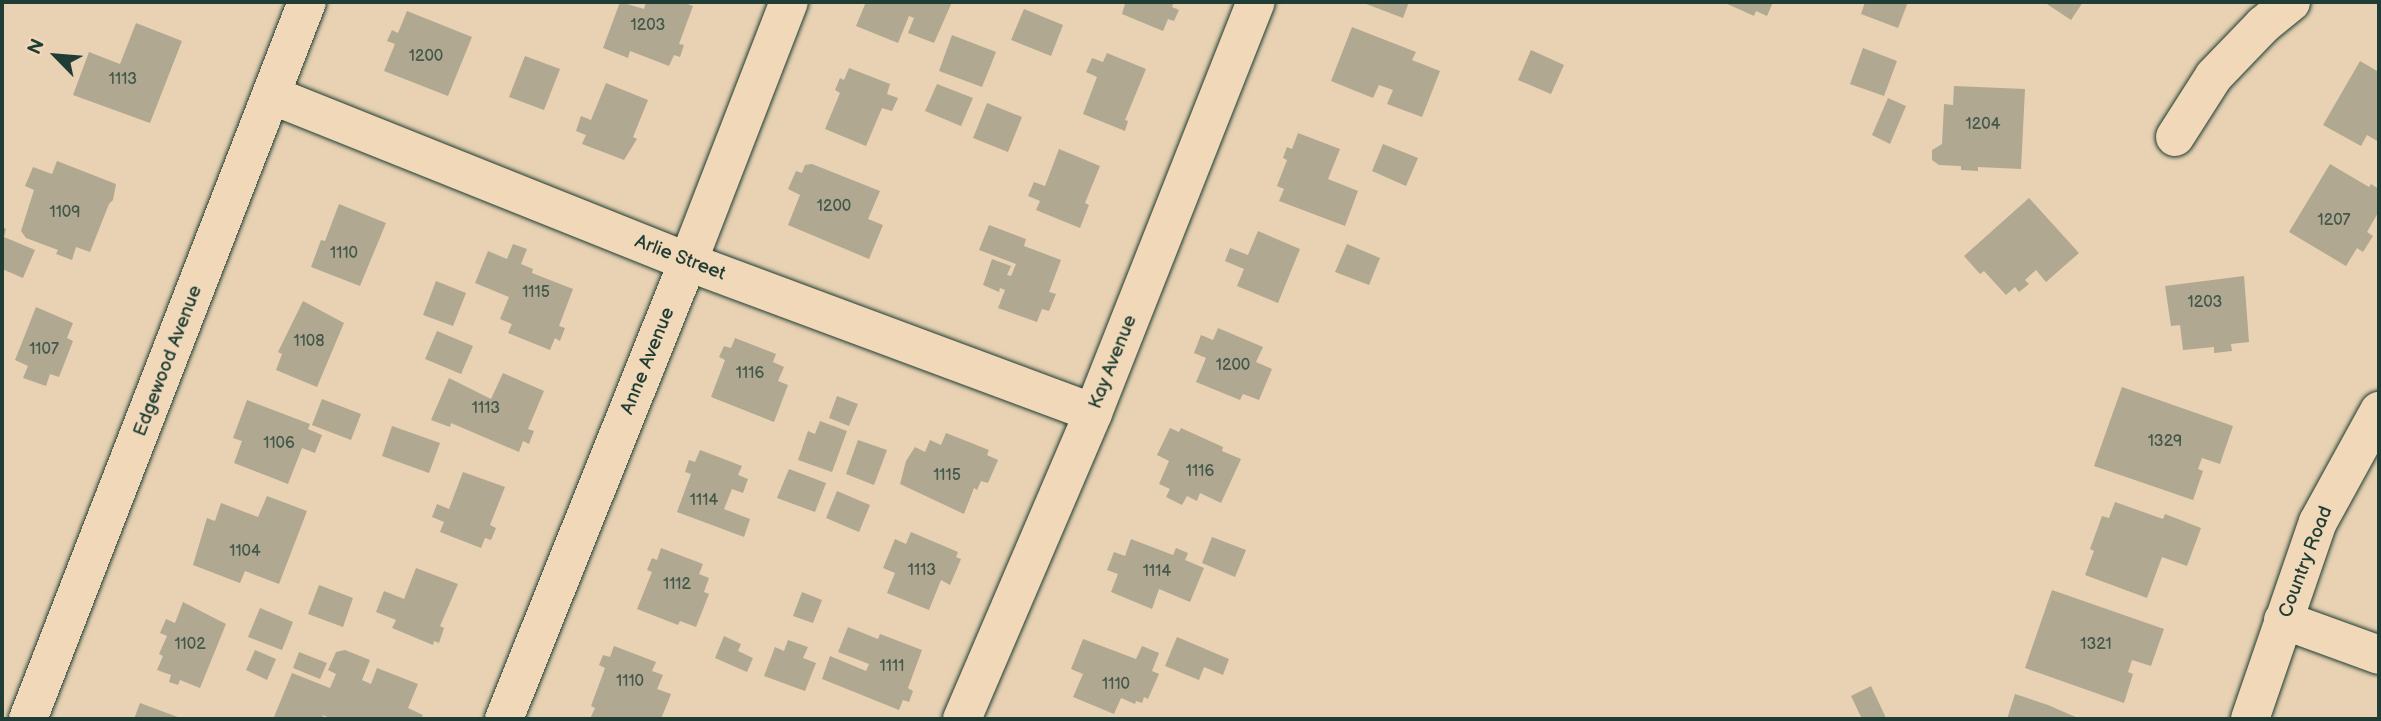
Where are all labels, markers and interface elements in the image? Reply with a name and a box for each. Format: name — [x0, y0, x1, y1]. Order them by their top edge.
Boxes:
house number: 1203 — [631, 16, 665, 36]
north arrow — [21, 21, 91, 91]
text: N — [23, 36, 50, 58]
house number: 1200 — [409, 47, 443, 67]
house number: 1113 — [109, 70, 137, 90]
house number: 1204 — [1966, 115, 2000, 135]
house number: 1200 — [817, 197, 851, 217]
house number: 1109 — [49, 203, 81, 223]
house number: 1207 — [2318, 211, 2350, 231]
street label: Arlie Street — [631, 230, 729, 286]
house number: 1110 — [330, 244, 358, 264]
street label: Edgewood Avenue — [129, 282, 207, 440]
house number: 1115 — [522, 283, 550, 303]
house number: 1203 — [2188, 293, 2222, 313]
street label: Anne Avenue — [616, 304, 680, 418]
street label: Kay Avenue — [1084, 311, 1142, 413]
house number: 1108 — [293, 332, 325, 352]
house number: 1107 — [29, 340, 59, 360]
house number: 1200 — [1216, 356, 1250, 376]
house number: 1116 — [736, 364, 764, 384]
house number: 1113 — [472, 399, 500, 419]
house number: 1329 — [2148, 432, 2182, 452]
house number: 1106 — [263, 434, 295, 454]
house number: 1116 — [1186, 462, 1214, 482]
house number: 1115 — [933, 466, 961, 486]
house number: 1114 — [690, 491, 718, 511]
street label: Country Road — [2274, 503, 2338, 621]
house number: 1104 — [229, 542, 261, 562]
house number: 1113 — [908, 561, 936, 581]
house number: 1114 — [1143, 562, 1171, 582]
house number: 1112 — [663, 575, 691, 595]
house number: 1102 — [174, 635, 206, 655]
house number: 1321 — [2080, 635, 2112, 655]
house number: 1111 — [880, 657, 904, 677]
house number: 1110 — [616, 672, 644, 692]
house number: 1110 — [1102, 675, 1130, 695]

